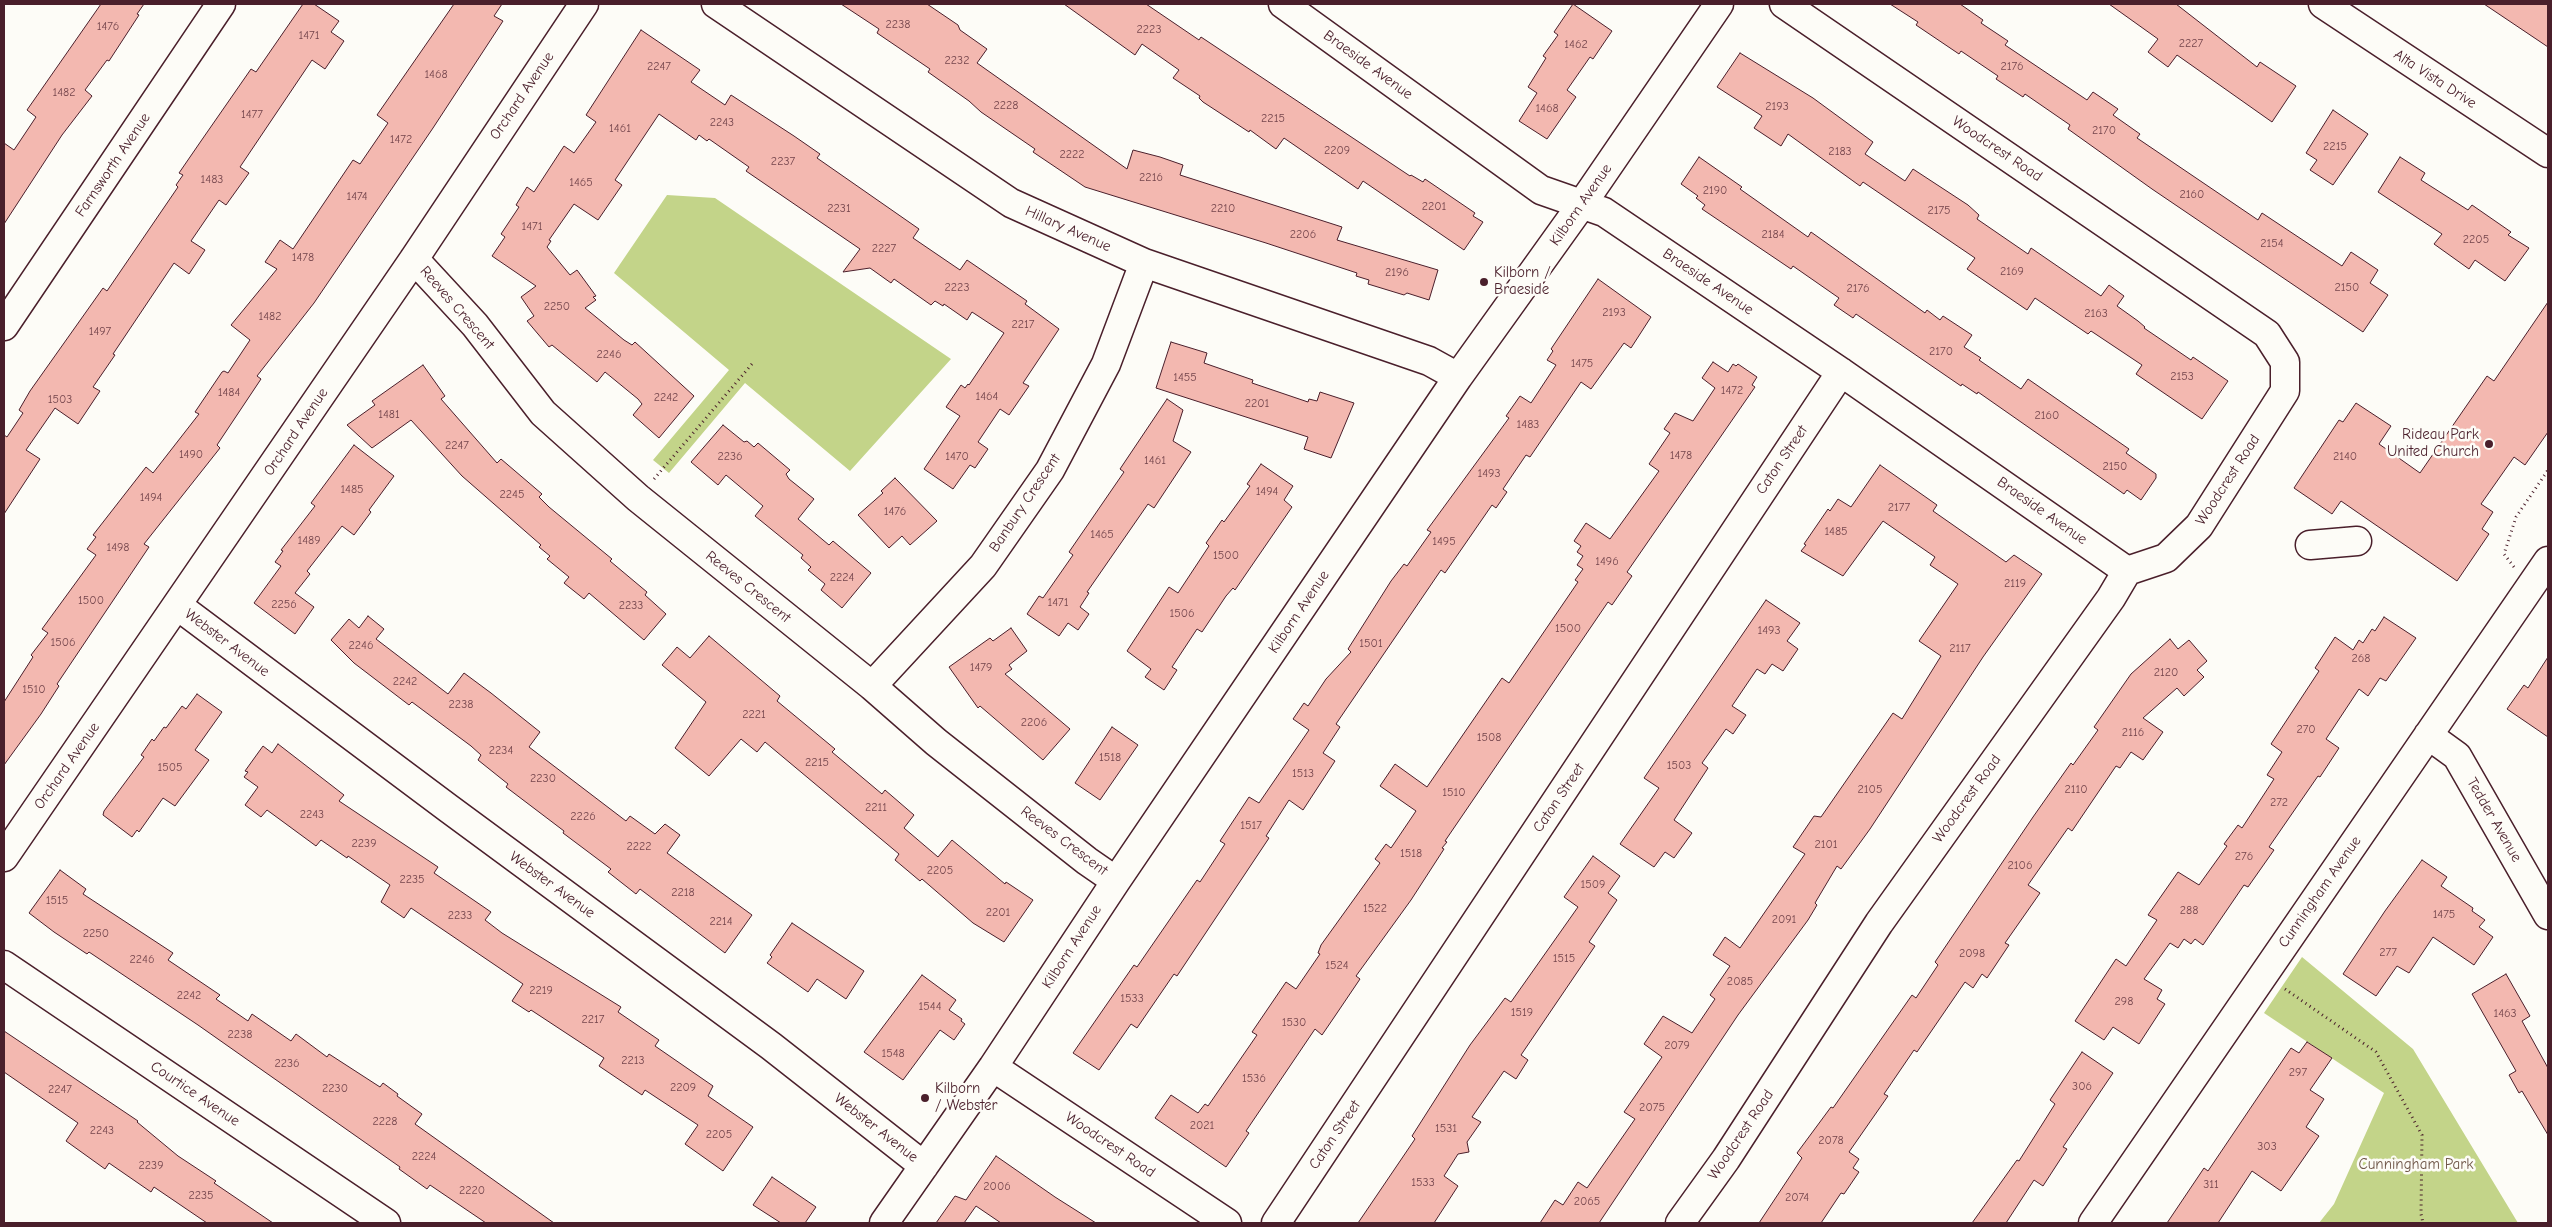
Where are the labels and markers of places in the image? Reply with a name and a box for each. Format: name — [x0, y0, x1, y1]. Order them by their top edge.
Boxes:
place label: Kilborn / Braeside — [1494, 264, 1551, 299]
marker: Kilborn / Braeside — [1478, 276, 1490, 288]
place label: Rideau Park United Church — [2387, 426, 2479, 461]
marker: Rideau Park United Church — [2483, 438, 2495, 450]
place label: Kilborn / Webster — [935, 1080, 998, 1115]
marker: Kilborn / Webster — [919, 1092, 931, 1104]

